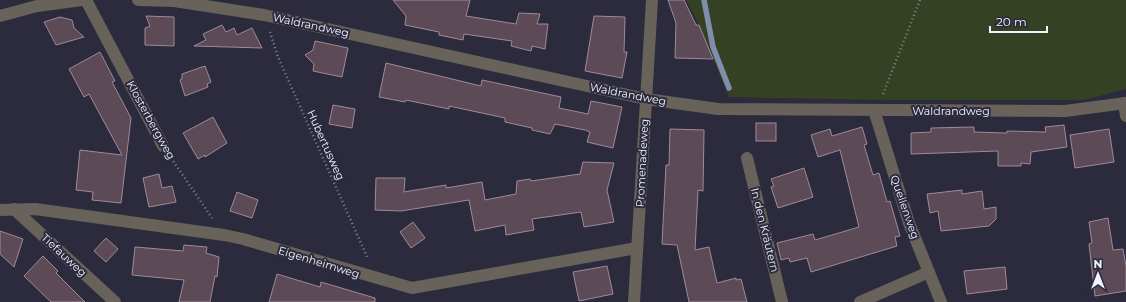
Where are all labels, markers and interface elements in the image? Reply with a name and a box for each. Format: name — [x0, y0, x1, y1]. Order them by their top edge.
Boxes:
scale bar — [990, 8, 1047, 34]
street label: Waldrandweg — [272, 10, 350, 40]
text: 20 m — [996, 14, 1027, 29]
street label: Klosterbergweg — [124, 78, 178, 162]
street label: Waldrandweg — [589, 80, 667, 108]
street label: Waldrandweg — [912, 104, 990, 118]
street label: Hubertusweg — [304, 108, 348, 182]
street label: Promenadeweg — [633, 118, 651, 208]
street label: Quellenweg — [888, 173, 922, 241]
street label: In den Kräutern — [748, 186, 782, 274]
street label: Tiefauweg — [38, 230, 90, 280]
street label: Eigenheimweg — [277, 243, 361, 281]
north arrow — [1078, 254, 1118, 294]
text: N — [1094, 257, 1102, 271]

